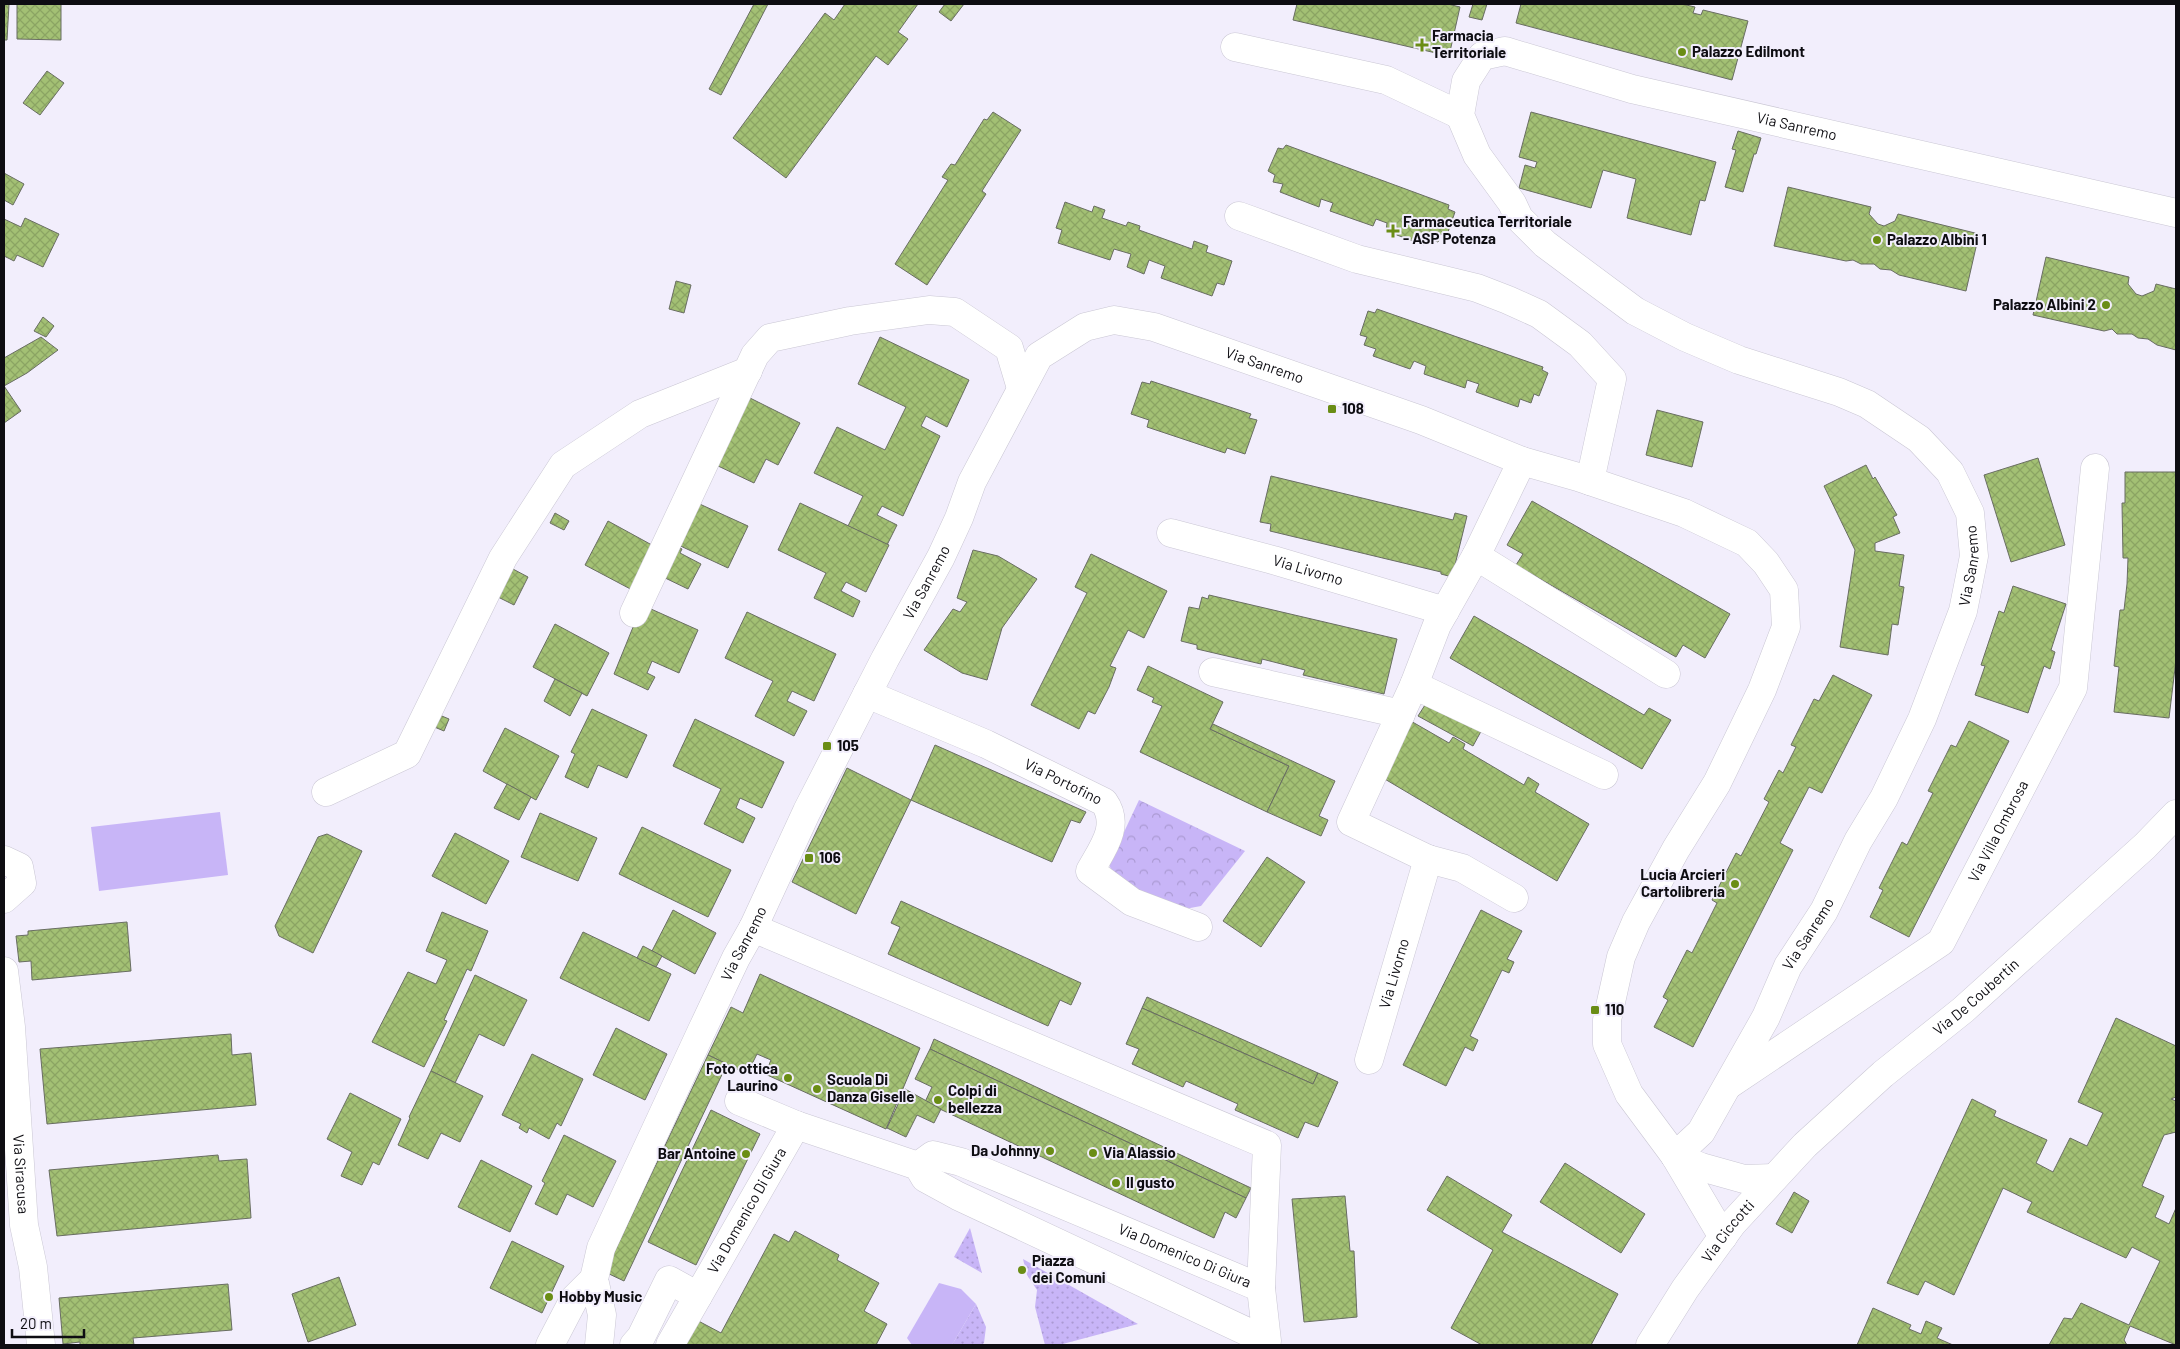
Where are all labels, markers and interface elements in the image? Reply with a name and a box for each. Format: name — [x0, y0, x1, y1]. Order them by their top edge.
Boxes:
place label: Farmacia Territoriale — [1432, 26, 1506, 61]
marker: Farmacia Territoriale — [1416, 39, 1428, 51]
place label: Palazzo Edilmont — [1692, 42, 1805, 60]
marker: Palazzo Edilmont — [1676, 46, 1688, 58]
street label: Via Sanremo — [1755, 108, 1839, 143]
place label: Farmaceutica Territoriale - ASP Potenza — [1403, 212, 1572, 247]
marker: Farmaceutica Territoriale - ASP Potenza — [1387, 225, 1399, 237]
place label: Palazzo Albini 1 — [1887, 230, 1987, 248]
marker: Palazzo Albini 1 — [1871, 234, 1883, 246]
place label: Palazzo Albini 2 — [1993, 295, 2096, 313]
marker: Palazzo Albini 2 — [2100, 299, 2112, 311]
street label: Via Sanremo — [1223, 343, 1306, 386]
place label: 108 — [1342, 399, 1364, 417]
marker: 108 — [1326, 403, 1338, 415]
street label: Via Sanremo — [1954, 525, 1982, 608]
street label: Via Sanremo — [898, 542, 953, 622]
street label: Via Livorno — [1271, 550, 1346, 588]
place label: 105 — [837, 736, 859, 754]
marker: 105 — [821, 740, 833, 752]
street label: Via Portofino — [1022, 754, 1106, 808]
street label: Via Villa Ombrosa — [1964, 777, 2031, 885]
place label: 106 — [819, 848, 841, 866]
marker: 106 — [803, 852, 815, 864]
place label: Lucia Arcieri Cartolibreria — [1640, 865, 1725, 900]
marker: Lucia Arcieri Cartolibreria — [1729, 878, 1741, 890]
street label: Via Sanremo — [1778, 895, 1837, 973]
street label: Via Sanremo — [716, 903, 770, 984]
street label: Via Livorno — [1375, 936, 1412, 1011]
street label: Via De Coubertin — [1929, 954, 2022, 1039]
place label: 110 — [1605, 1000, 1624, 1018]
marker: 110 — [1589, 1004, 1601, 1016]
place label: Foto ottica Laurino — [706, 1059, 778, 1094]
place label: Scuola Di Danza Giselle — [827, 1070, 914, 1105]
marker: Foto ottica Laurino — [782, 1072, 794, 1084]
place label: Colpi di bellezza — [948, 1081, 1002, 1116]
marker: Scuola Di Danza Giselle — [811, 1083, 823, 1095]
marker: Colpi di bellezza — [932, 1094, 944, 1106]
street label: Via Siracusa — [10, 1134, 33, 1215]
place label: Da Johnny — [971, 1141, 1040, 1159]
place label: Via Alassio — [1103, 1143, 1176, 1161]
place label: Bar Antoine — [658, 1144, 736, 1162]
street label: Via Domenico Di Giura — [703, 1144, 789, 1276]
marker: Da Johnny — [1044, 1145, 1056, 1157]
marker: Via Alassio — [1087, 1147, 1099, 1159]
marker: Bar Antoine — [740, 1148, 752, 1160]
place label: Il gusto — [1126, 1173, 1175, 1191]
marker: Il gusto — [1110, 1177, 1122, 1189]
street label: Via Ciccotti — [1697, 1196, 1758, 1266]
street label: Via Domenico Di Giura — [1116, 1219, 1254, 1291]
place label: Piazza dei Comuni — [1032, 1251, 1106, 1286]
marker: Piazza dei Comuni — [1016, 1264, 1028, 1276]
place label: Hobby Music — [559, 1287, 642, 1305]
marker: Hobby Music — [543, 1291, 555, 1303]
scale bar — [12, 1306, 85, 1338]
text: 20 m — [20, 1314, 52, 1332]

